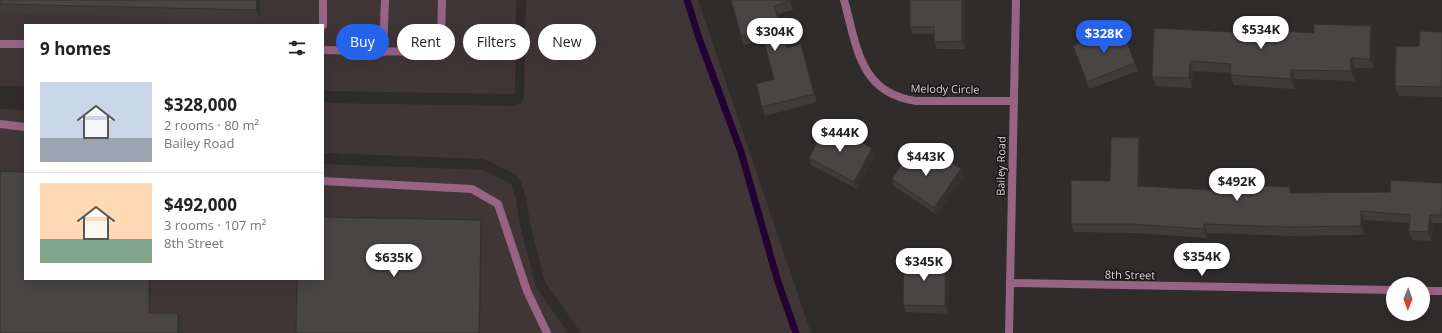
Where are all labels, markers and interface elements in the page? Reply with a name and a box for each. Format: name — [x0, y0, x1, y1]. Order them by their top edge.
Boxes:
pin: $534K — [1233, 16, 1289, 50]
pin: $304K — [747, 18, 803, 52]
pin: $328K — [1076, 20, 1132, 54]
text: $534K — [1242, 20, 1280, 38]
text: $304K — [756, 22, 794, 40]
chip: Buy — [336, 24, 389, 60]
chip: Rent — [397, 24, 455, 60]
chip: Filters — [463, 24, 530, 60]
chip: New — [538, 24, 596, 60]
text: $328K — [1085, 24, 1123, 42]
text: 9 homes — [40, 37, 111, 60]
icon: filters — [286, 37, 308, 59]
street label: Melody Circle — [910, 80, 980, 97]
text: $328,000 — [164, 93, 237, 116]
icon: home — [72, 98, 120, 146]
text: 2 rooms · 80 m² — [164, 116, 259, 134]
pin: $444K — [812, 119, 868, 153]
text: $444K — [821, 123, 859, 141]
text: Bailey Road — [164, 134, 234, 152]
street label: Bailey Road — [992, 136, 1009, 196]
pin: $443K — [898, 143, 954, 177]
text: $443K — [907, 147, 945, 165]
pin: $492K — [1209, 168, 1265, 202]
text: $492K — [1218, 172, 1256, 190]
text: $492,000 — [164, 193, 237, 216]
icon: home — [72, 199, 120, 247]
text: 3 rooms · 107 m² — [164, 216, 266, 234]
text: 8th Street — [164, 234, 224, 252]
pin: $354K — [1174, 243, 1230, 277]
pin: $635K — [366, 244, 422, 278]
text: $354K — [1183, 247, 1221, 265]
text: $635K — [375, 248, 413, 266]
pin: $345K — [896, 248, 952, 282]
text: $345K — [905, 252, 943, 270]
street label: 8th Street — [1105, 267, 1155, 282]
north arrow — [1386, 277, 1430, 321]
map controls — [1386, 277, 1430, 321]

